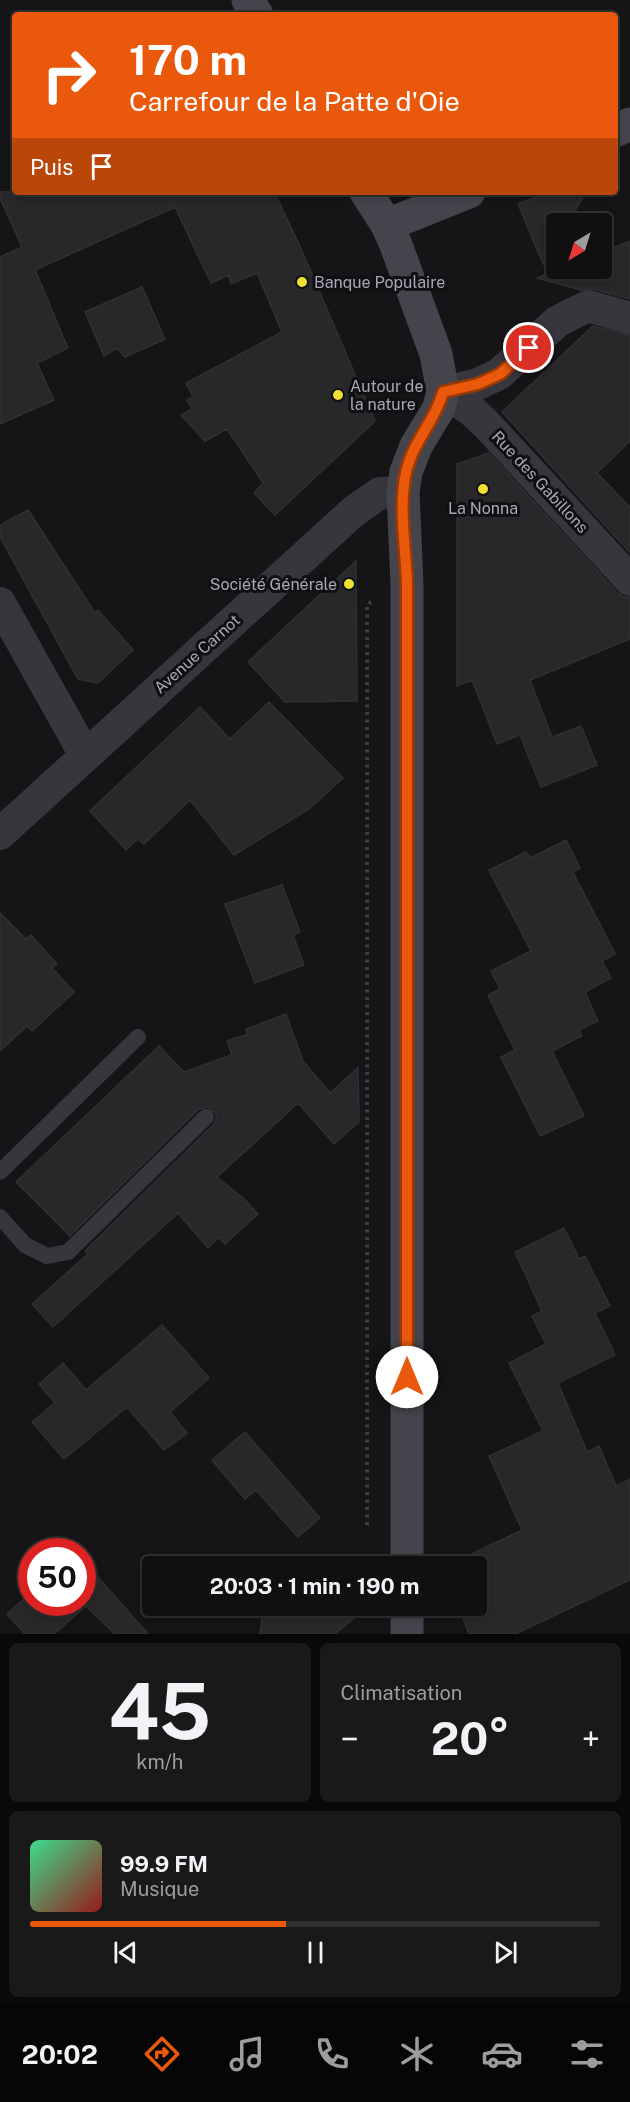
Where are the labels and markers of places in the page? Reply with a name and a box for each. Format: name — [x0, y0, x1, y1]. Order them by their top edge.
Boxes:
place label: Banque Populaire — [314, 273, 445, 292]
marker: Banque Populaire — [295, 275, 309, 289]
pin — [503, 322, 554, 373]
place label: Autour de la nature — [350, 377, 423, 414]
marker: Autour de la nature — [331, 388, 345, 402]
marker: La Nonna — [476, 482, 490, 496]
place label: La Nonna — [448, 499, 518, 518]
place label: Société Générale — [210, 575, 337, 594]
marker: Société Générale — [342, 577, 356, 591]

